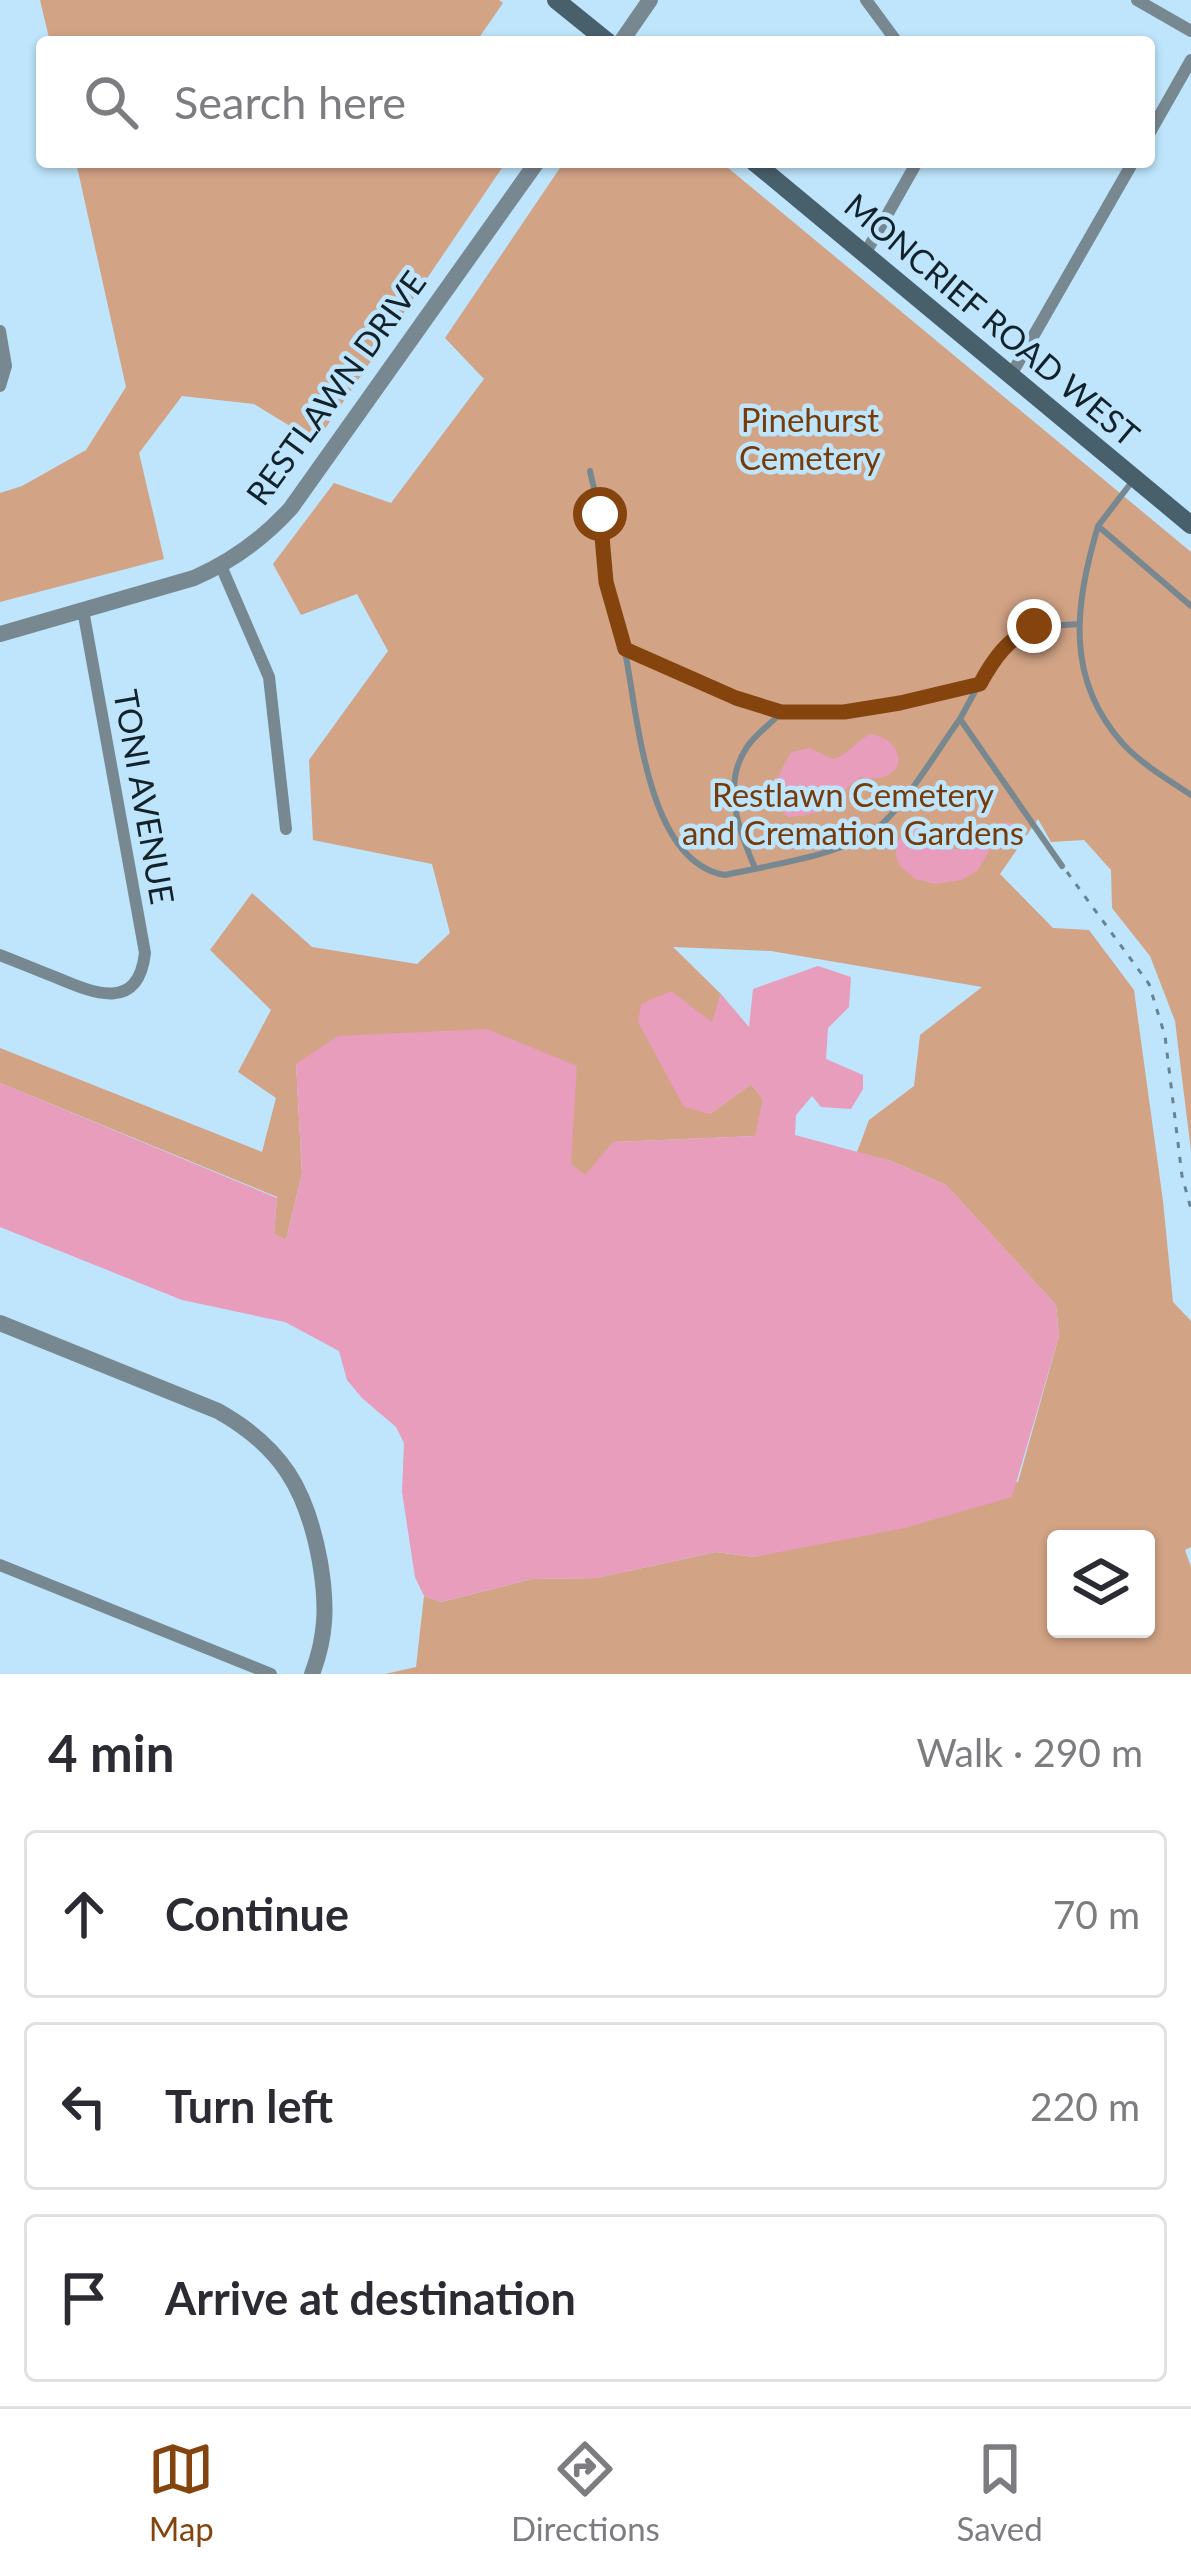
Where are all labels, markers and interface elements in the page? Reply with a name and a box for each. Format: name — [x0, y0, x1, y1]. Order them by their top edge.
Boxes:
search box — [36, 36, 1155, 168]
icon: search — [78, 69, 144, 135]
text: Search here — [174, 75, 406, 129]
street label: MONCRIEF ROAD WEST — [837, 184, 1148, 454]
street label: RESTLAWN DRIVE — [237, 263, 433, 512]
park label: Pinehurst Cemetery — [739, 399, 881, 477]
route start — [573, 487, 627, 541]
route end — [1007, 599, 1061, 653]
street label: TONI AVENUE — [106, 686, 184, 907]
park label: Restlawn Cemetery and Cremation Gardens — [682, 774, 1024, 852]
map controls — [1047, 1530, 1155, 1638]
button: layers — [1047, 1530, 1155, 1638]
text: 4 min — [48, 1722, 174, 1783]
text: Walk · 290 m — [916, 1729, 1143, 1775]
icon: ahead — [51, 1881, 117, 1947]
text: Continue — [165, 1887, 349, 1941]
text: 70 m — [1053, 1891, 1140, 1937]
icon: left — [51, 2073, 117, 2139]
text: Turn left — [165, 2079, 333, 2133]
text: 220 m — [1030, 2083, 1140, 2129]
icon: arrive — [51, 2265, 117, 2331]
text: Arrive at destination — [165, 2271, 576, 2325]
tab: Map — [148, 2436, 214, 2548]
tab: Directions — [511, 2436, 660, 2548]
tab: Saved — [956, 2436, 1043, 2548]

